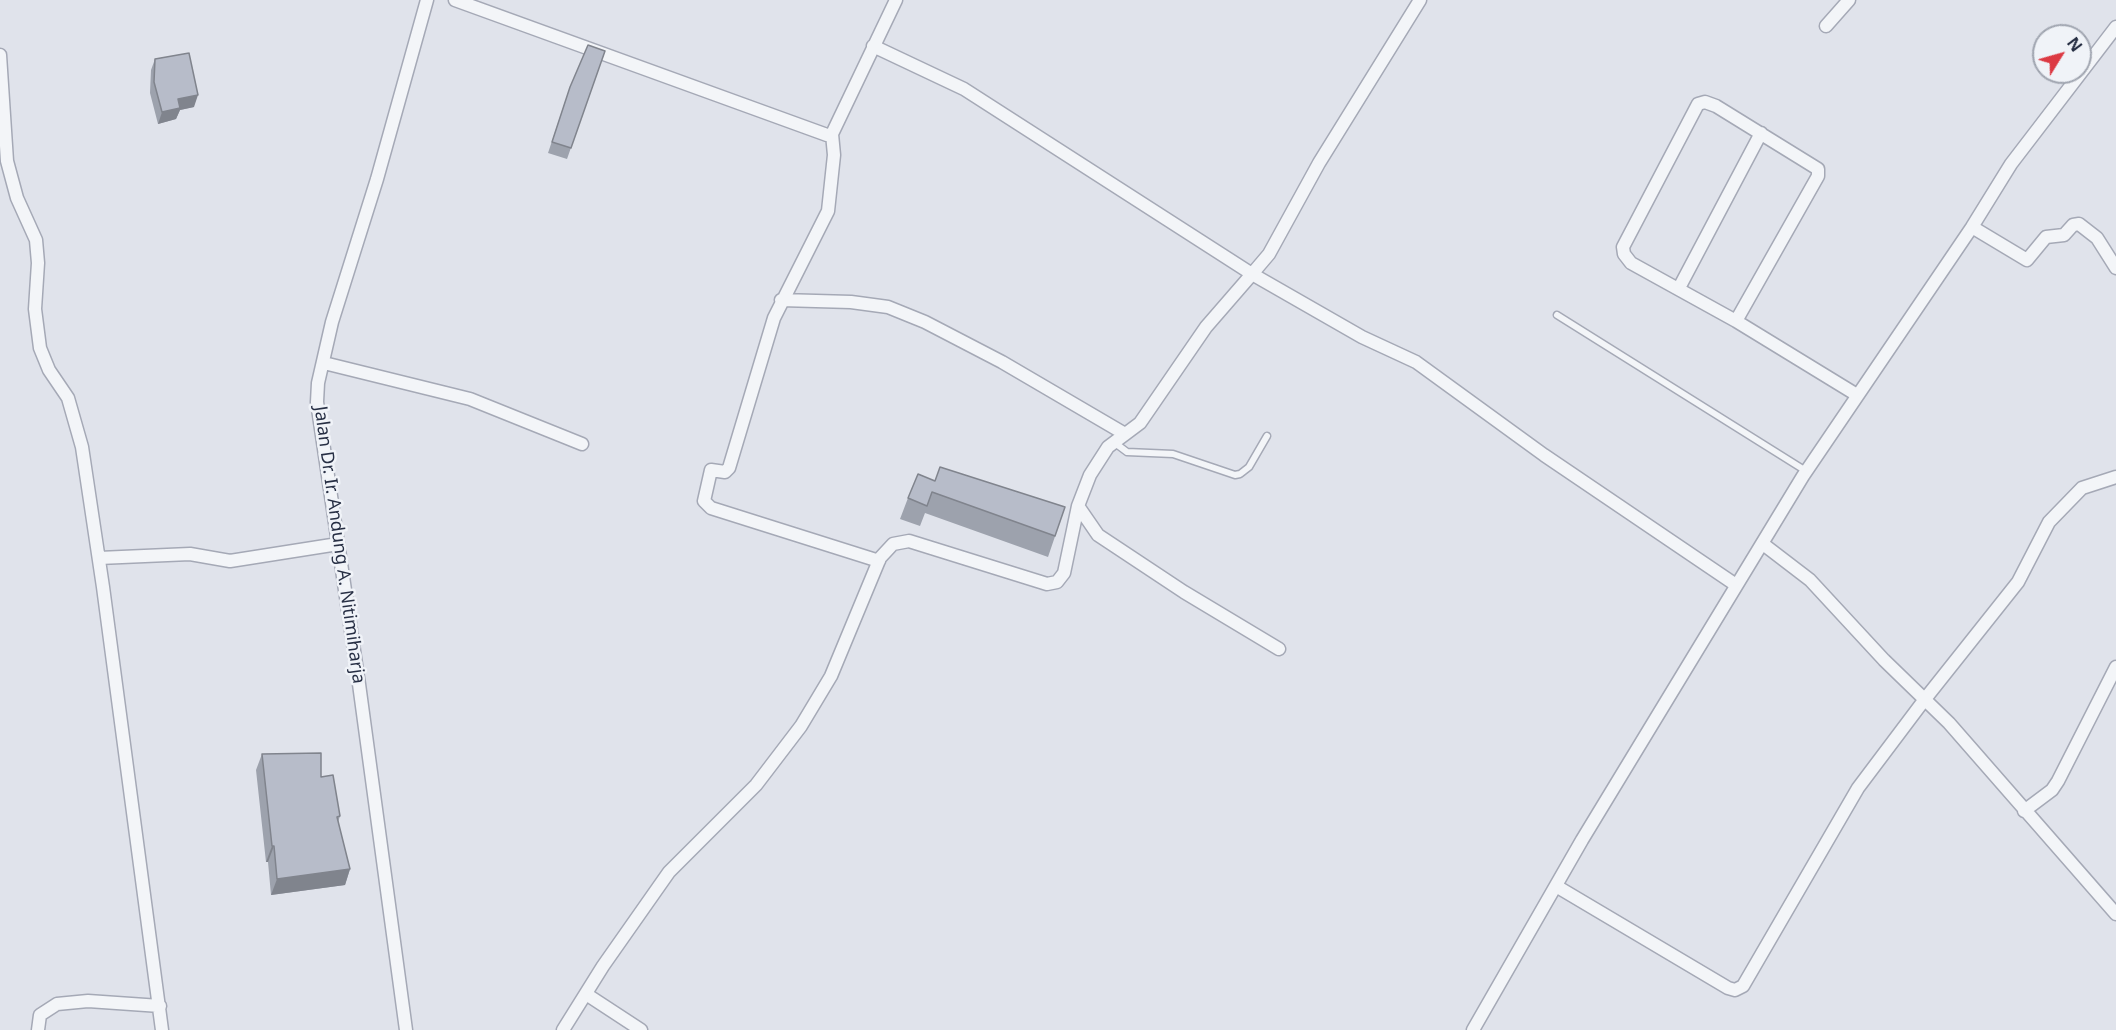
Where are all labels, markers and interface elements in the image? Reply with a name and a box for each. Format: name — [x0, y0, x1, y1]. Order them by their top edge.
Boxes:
north arrow — [2032, 24, 2092, 84]
text: N — [2062, 33, 2087, 56]
street label: Jalan Dr. Ir. Andung A. Nitimiharja — [309, 405, 369, 685]

